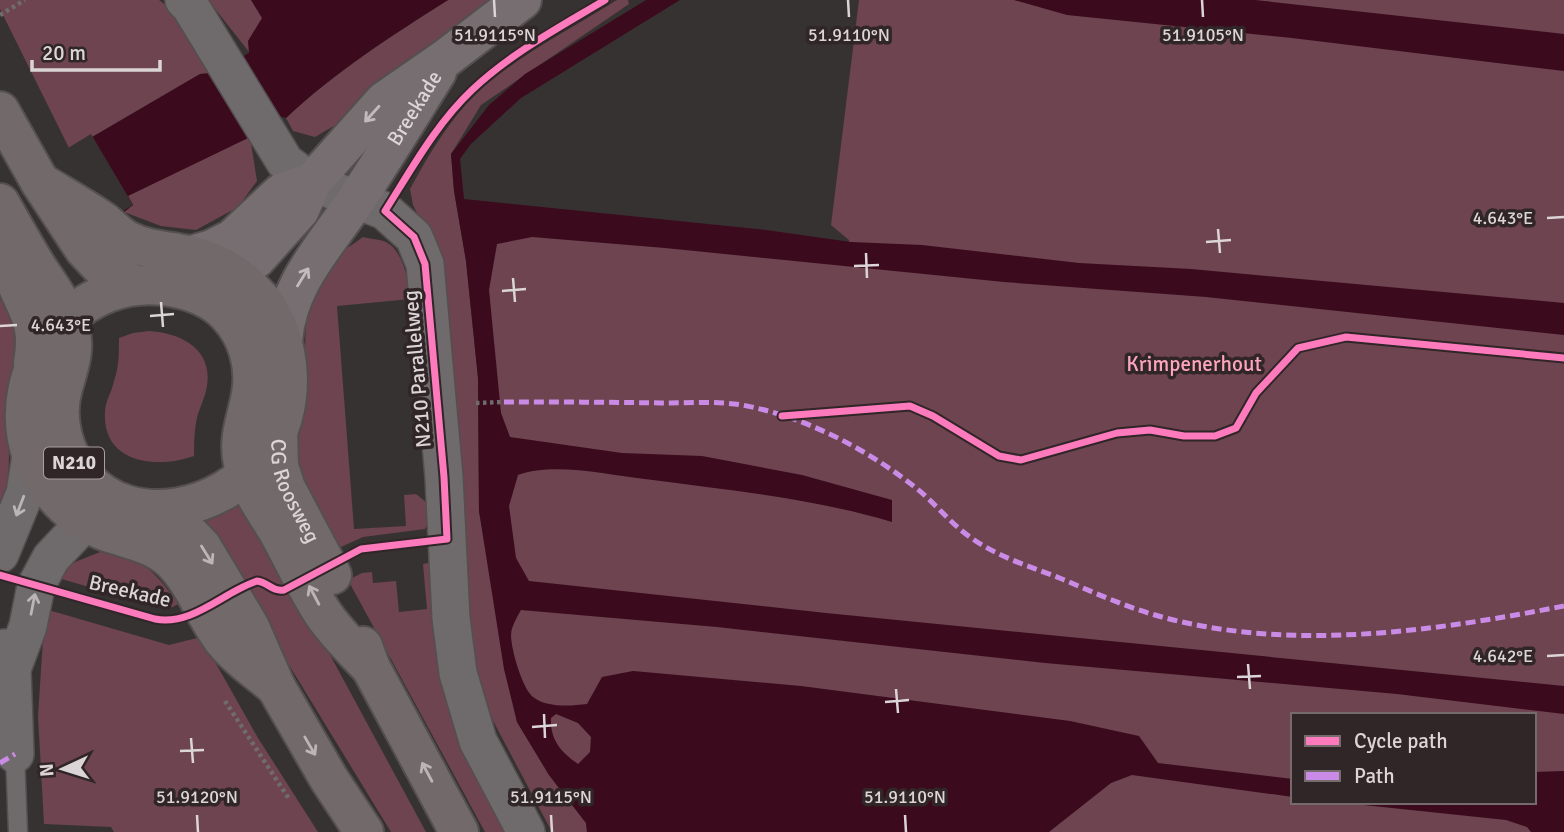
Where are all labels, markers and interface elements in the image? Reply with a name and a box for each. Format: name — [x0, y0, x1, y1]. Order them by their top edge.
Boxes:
text: 51.9115°N — [454, 24, 536, 46]
text: 51.9110°N — [808, 24, 890, 46]
text: 51.9105°N — [1162, 24, 1244, 46]
scale bar — [32, 28, 159, 72]
text: 20 m — [42, 40, 86, 66]
street label: Breekade — [381, 66, 448, 150]
one-way arrow — [364, 105, 381, 122]
text: 4.643°E — [1473, 207, 1533, 229]
one-way arrow — [297, 268, 311, 288]
street label: N210 Parallelweg — [397, 289, 437, 449]
text: 4.643°E — [31, 314, 91, 336]
park label: Krimpenerhout — [1126, 351, 1262, 377]
street label: CG Roosweg — [265, 438, 326, 547]
road number: N210 — [44, 447, 104, 478]
one-way arrow — [12, 495, 25, 516]
one-way arrow — [200, 545, 214, 565]
street label: Breekade — [86, 569, 174, 613]
one-way arrow — [306, 585, 320, 606]
one-way arrow — [26, 593, 40, 616]
text: 4.642°E — [1473, 645, 1533, 667]
legend — [1291, 713, 1536, 804]
text: Cycle path — [1354, 728, 1448, 754]
north arrow — [28, 734, 98, 804]
one-way arrow — [304, 735, 317, 756]
one-way arrow — [420, 762, 433, 783]
text: N — [35, 763, 59, 778]
text: Path — [1354, 763, 1395, 789]
text: 51.9120°N — [156, 786, 238, 808]
text: 51.9115°N — [510, 786, 592, 808]
text: 51.9110°N — [864, 786, 946, 808]

